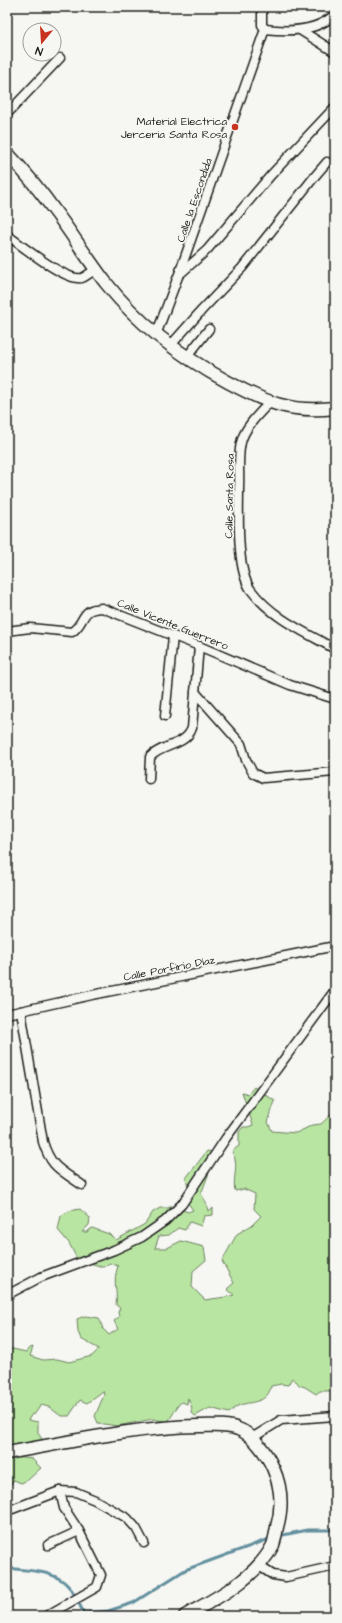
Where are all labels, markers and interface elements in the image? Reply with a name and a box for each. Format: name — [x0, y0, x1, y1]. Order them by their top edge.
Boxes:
north arrow — [22, 22, 62, 62]
text: N — [33, 43, 45, 59]
place label: Material Electrica Jerceria Santa Rosa — [121, 114, 227, 142]
marker: Material Electrica Jerceria Santa Rosa — [230, 122, 240, 132]
street label: Calle la Escondida — [173, 156, 216, 244]
street label: Calle Santa Rosa — [221, 453, 238, 539]
street label: Calle Vicente Guerrero — [115, 595, 231, 654]
street label: Calle Porfirio Díaz — [122, 952, 217, 985]

